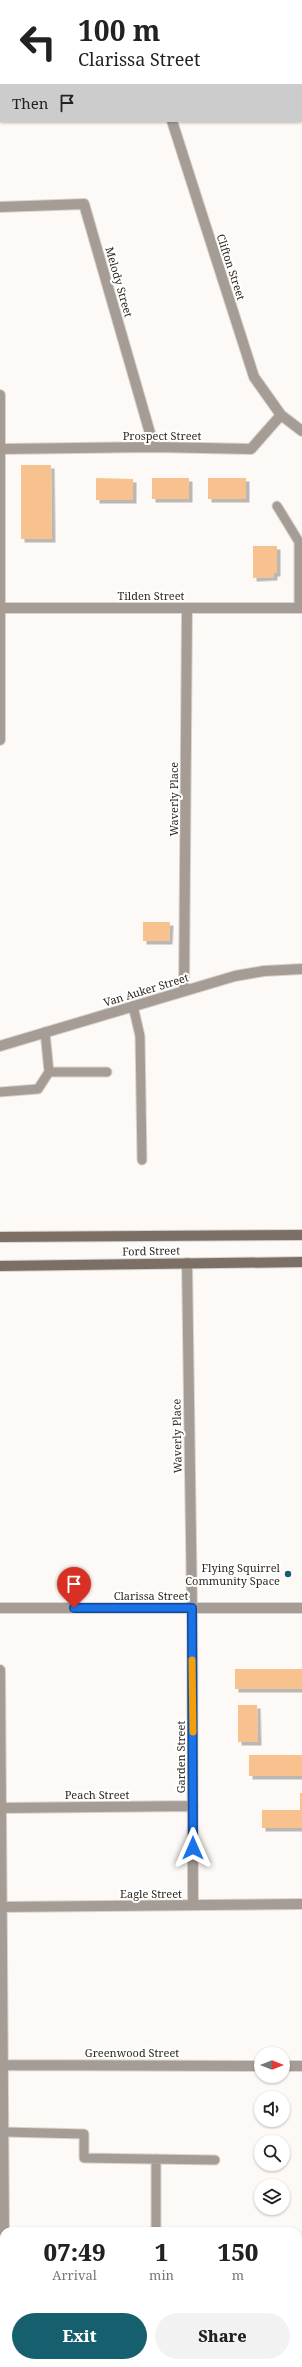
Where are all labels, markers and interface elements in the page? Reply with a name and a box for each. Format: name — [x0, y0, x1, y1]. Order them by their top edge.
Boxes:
text: 100 m — [78, 11, 160, 49]
icon: left — [12, 16, 64, 68]
text: Clarissa Street — [78, 47, 200, 71]
icon: arrive — [56, 92, 78, 114]
text: Then — [12, 93, 48, 113]
street label: Clifton Street — [214, 232, 249, 302]
street label: Melody Street — [102, 245, 137, 319]
street label: Prospect Street — [123, 428, 201, 443]
street label: Tilden Street — [118, 588, 185, 603]
street label: Waverly Place — [166, 762, 181, 836]
street label: Van Auker Street — [101, 969, 190, 1010]
street label: Ford Street — [122, 1242, 180, 1259]
street label: Waverly Place — [168, 1399, 185, 1473]
place label: Flying Squirrel Community Space — [185, 1560, 281, 1588]
pin — [57, 1567, 91, 1608]
marker: Flying Squirrel Community Space — [283, 1569, 293, 1579]
icon: arrive — [63, 1573, 85, 1595]
street label: Clarissa Street — [114, 1588, 188, 1603]
street label: Garden Street — [173, 1721, 188, 1793]
street label: Peach Street — [65, 1787, 129, 1802]
position arrow — [172, 1827, 214, 1869]
street label: Eagle Street — [120, 1886, 182, 1901]
street label: Greenwood Street — [85, 2045, 179, 2060]
north arrow — [254, 2047, 290, 2083]
map controls — [254, 2047, 290, 2215]
button: sound — [254, 2091, 290, 2127]
button: search — [254, 2135, 290, 2171]
button: layers — [254, 2179, 290, 2215]
text: 07:49 — [44, 2235, 106, 2268]
text: 1 — [155, 2235, 168, 2268]
text: 150 — [218, 2235, 258, 2268]
text: Arrival — [52, 2266, 97, 2284]
text: min — [149, 2266, 174, 2284]
text: m — [232, 2266, 244, 2284]
button: Exit — [12, 2313, 147, 2359]
button: Share — [155, 2313, 290, 2359]

